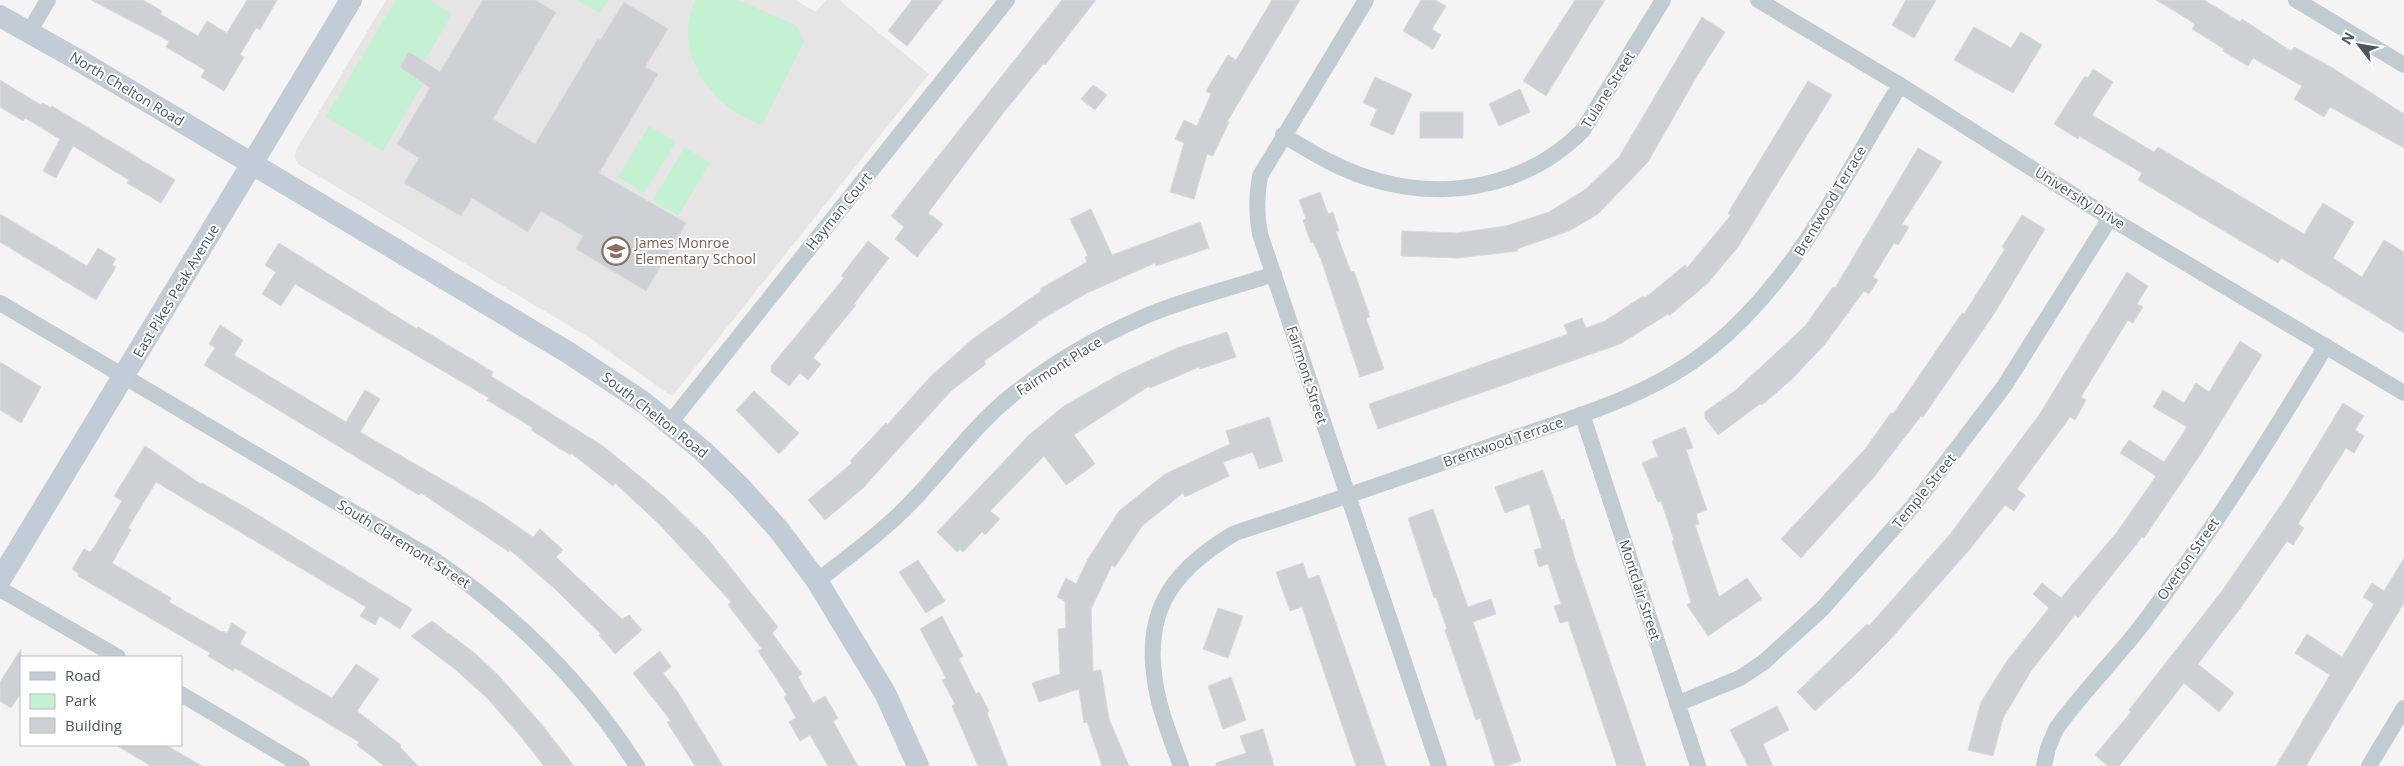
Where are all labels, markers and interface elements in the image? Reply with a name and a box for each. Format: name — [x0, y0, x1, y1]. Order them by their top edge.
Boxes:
north arrow — [2334, 20, 2384, 70]
text: N — [2336, 28, 2359, 48]
street label: North Chelton Road — [67, 47, 188, 130]
street label: Tulane Street — [1577, 48, 1639, 132]
street label: Brentwood Terrace — [1789, 142, 1870, 259]
street label: University Drive — [2032, 162, 2129, 233]
street label: Hayman Court — [801, 168, 876, 253]
street label: East Pikes Peak Avenue — [128, 221, 223, 361]
place label: James Monroe Elementary School — [633, 233, 756, 268]
school or university icon: James Monroe Elementary School — [601, 236, 631, 266]
street label: Fairmont Street — [1283, 323, 1332, 426]
street label: Fairmont Place — [1012, 332, 1105, 399]
street label: South Chelton Road — [598, 367, 712, 462]
street label: Brentwood Terrace — [1440, 412, 1565, 471]
street label: Temple Street — [1888, 449, 1960, 532]
street label: South Claremont Street — [334, 495, 474, 592]
street label: Overton Street — [2152, 514, 2223, 604]
street label: Montclair Street — [1615, 537, 1666, 643]
legend — [20, 656, 182, 746]
text: Road — [65, 665, 101, 685]
text: Park — [65, 690, 96, 710]
text: Building — [65, 715, 122, 735]

